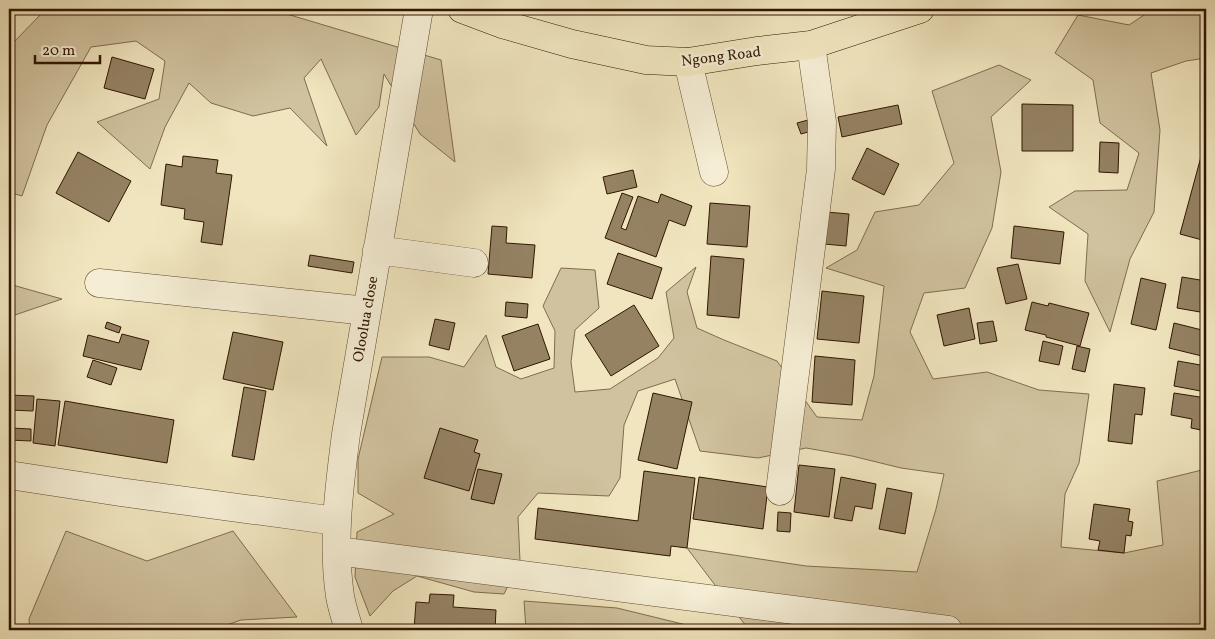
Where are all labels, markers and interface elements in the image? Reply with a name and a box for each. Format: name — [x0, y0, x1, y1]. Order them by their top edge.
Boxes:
scale bar — [35, 32, 100, 64]
text: 20 m — [42, 41, 75, 62]
street label: Ngong Road — [680, 42, 762, 73]
street label: Oloolua close — [349, 275, 384, 364]

